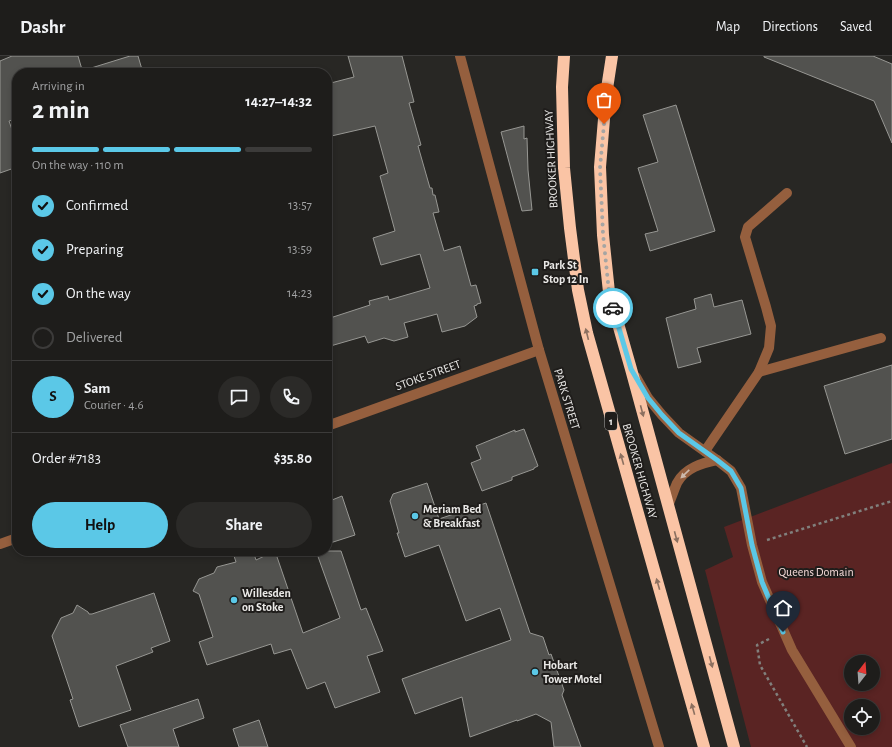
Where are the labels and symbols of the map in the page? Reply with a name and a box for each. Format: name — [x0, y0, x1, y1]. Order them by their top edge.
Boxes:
pin — [587, 83, 621, 124]
street label: BROOKER HIGHWAY — [542, 109, 560, 209]
place label: Park St Stop 12 In — [543, 259, 589, 285]
marker: Park St Stop 12 In — [530, 267, 540, 277]
courier — [593, 288, 633, 328]
one-way arrow — [584, 328, 590, 340]
street label: STOKE STREET — [394, 358, 462, 392]
street label: PARK STREET — [552, 367, 582, 431]
one-way arrow — [640, 405, 646, 418]
road number: 1 — [605, 412, 617, 430]
street label: BROOKER HIGHWAY — [621, 422, 660, 521]
one-way arrow — [619, 453, 625, 465]
one-way arrow — [680, 470, 690, 479]
place label: Meriam Bed & Breakfast — [423, 503, 482, 529]
marker: Meriam Bed & Breakfast — [410, 511, 420, 521]
one-way arrow — [674, 531, 680, 543]
park label: Queens Domain — [778, 566, 854, 579]
one-way arrow — [655, 578, 661, 590]
place label: Willesden on Stoke — [242, 587, 291, 613]
pin — [766, 591, 800, 632]
marker: Willesden on Stoke — [229, 595, 239, 605]
north arrow — [844, 655, 880, 691]
one-way arrow — [708, 656, 714, 668]
place label: Hobart Tower Motel — [543, 659, 602, 685]
marker: Hobart Tower Motel — [530, 667, 540, 677]
one-way arrow — [690, 703, 696, 715]

